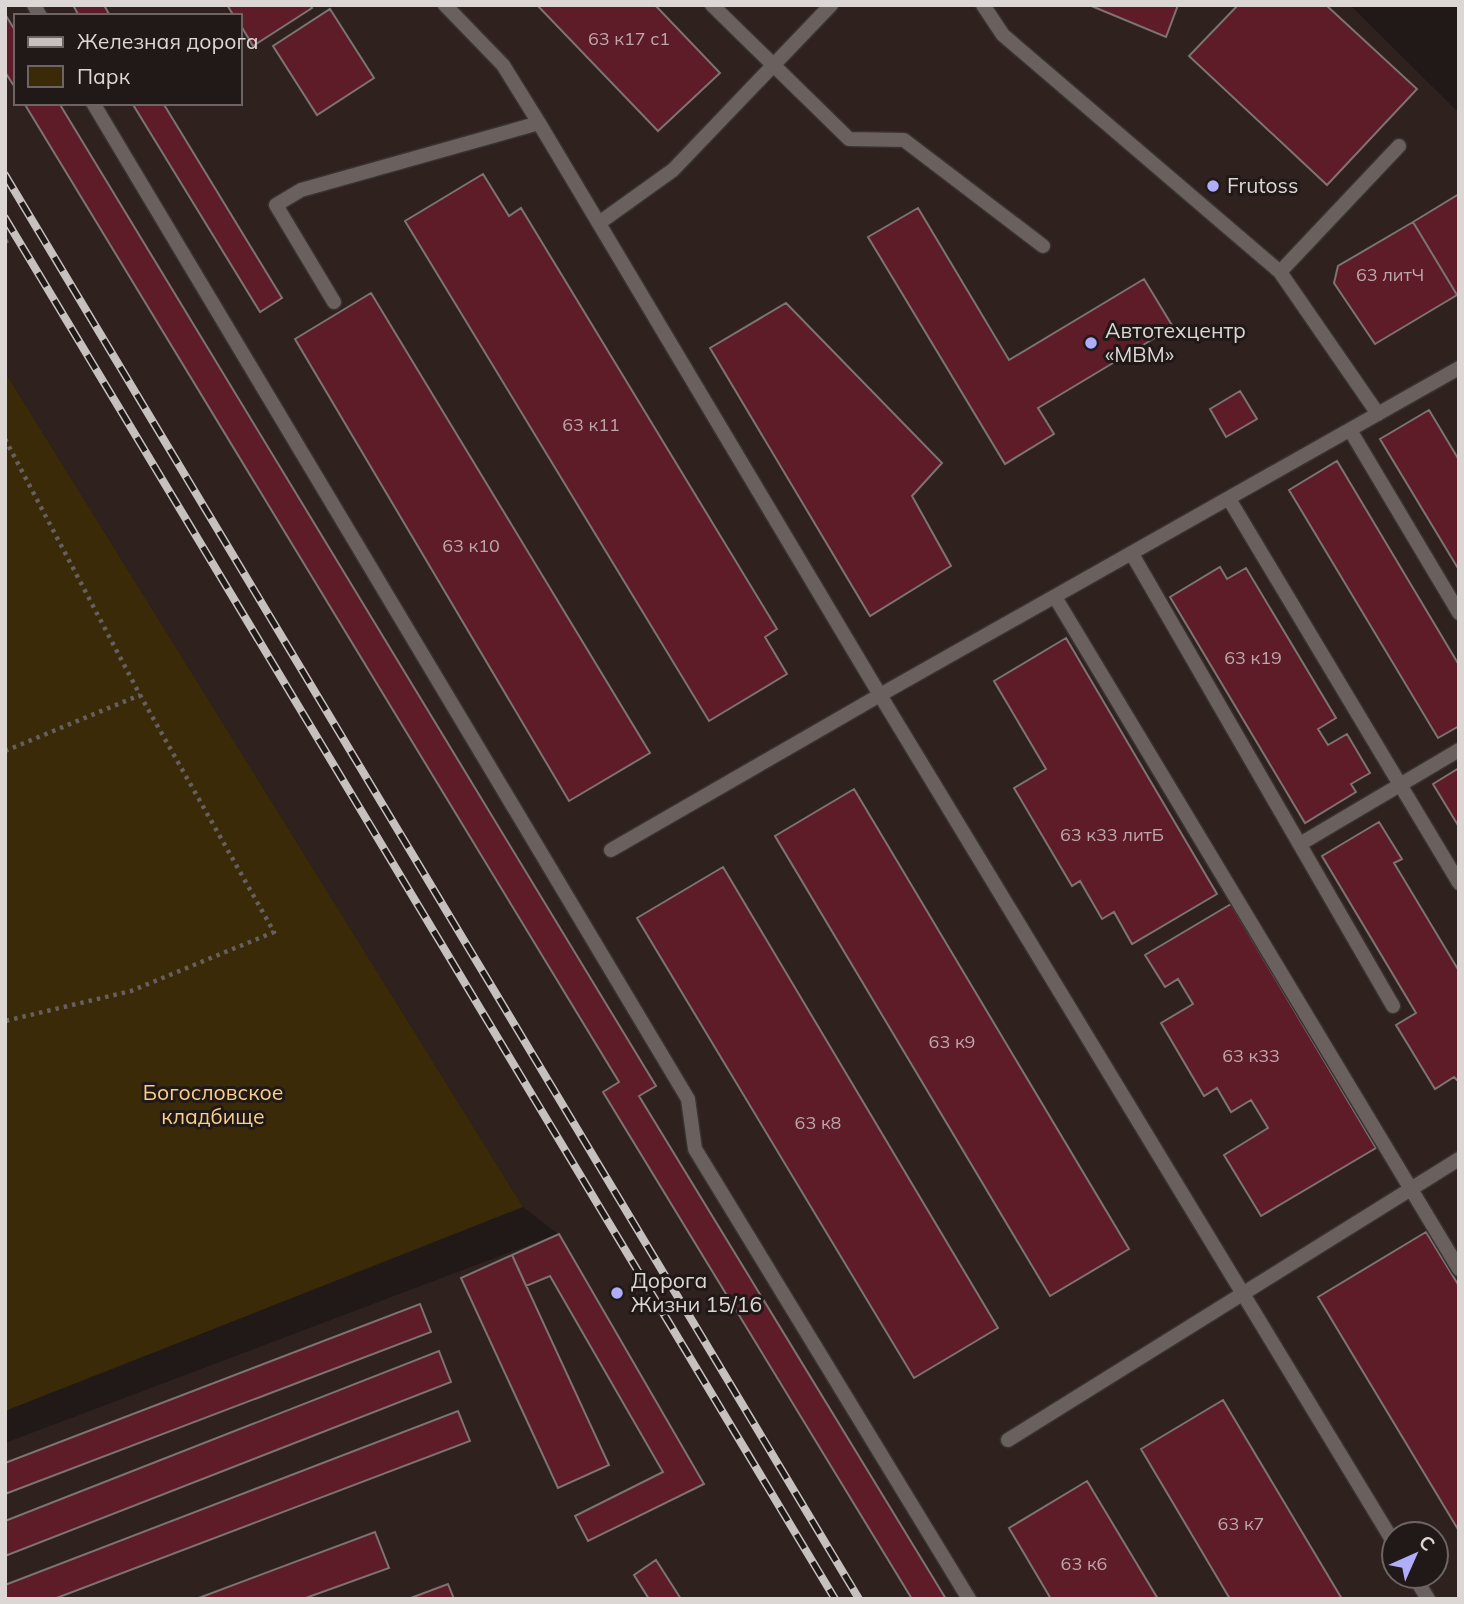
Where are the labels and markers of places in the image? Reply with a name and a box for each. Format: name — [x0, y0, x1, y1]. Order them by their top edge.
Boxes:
place label: Frutoss — [1227, 172, 1298, 198]
marker: Frutoss — [1205, 178, 1221, 194]
place label: Автотехцентр «МВМ» — [1105, 317, 1246, 367]
marker: Автотехцентр «МВМ» — [1083, 335, 1099, 351]
place label: Дорога Жизни 15/16 — [631, 1267, 762, 1317]
marker: Дорога Жизни 15/16 — [609, 1285, 625, 1301]

